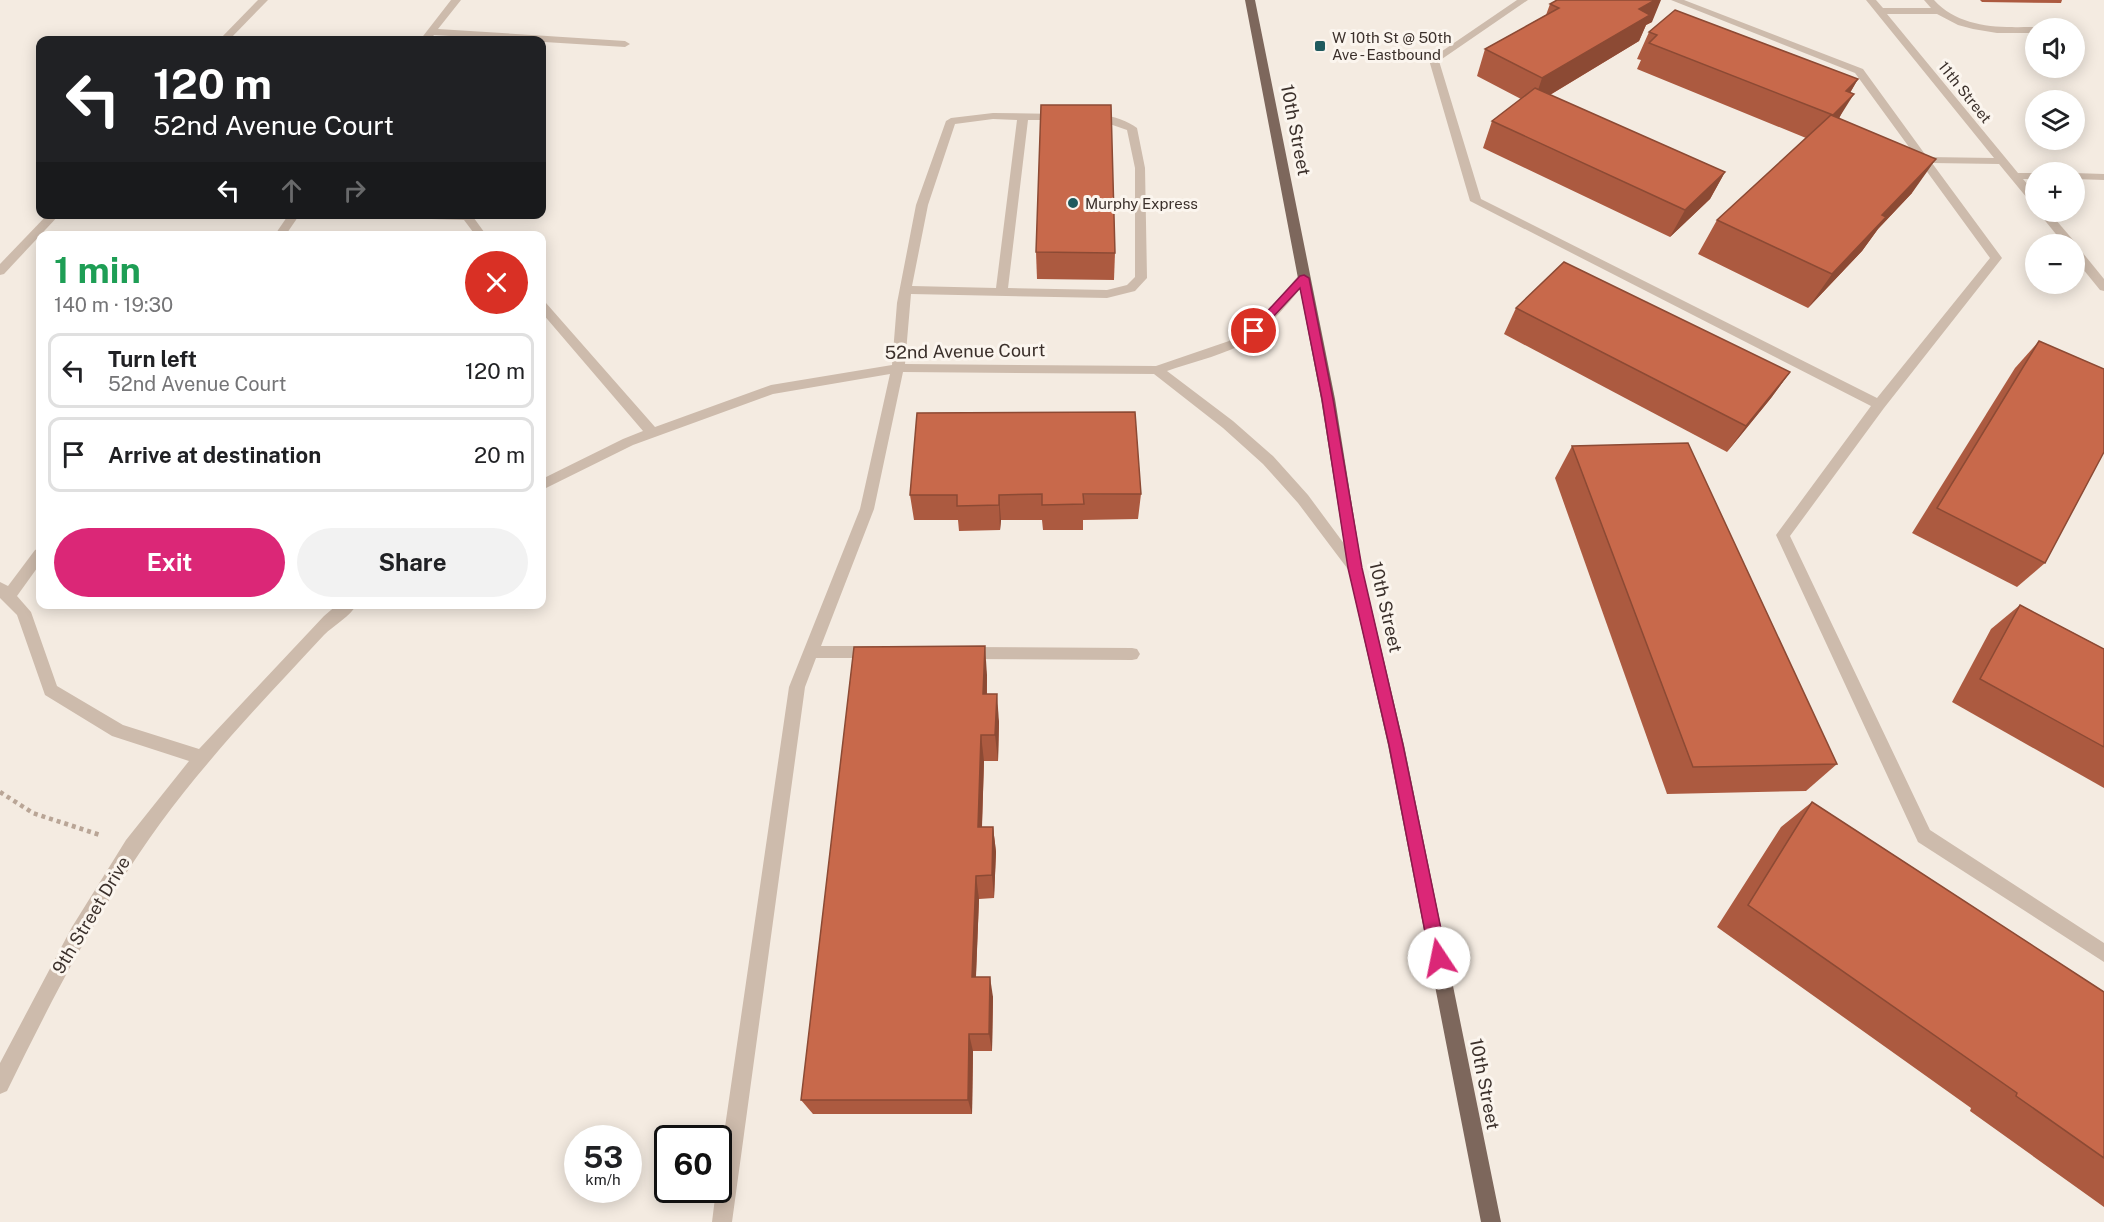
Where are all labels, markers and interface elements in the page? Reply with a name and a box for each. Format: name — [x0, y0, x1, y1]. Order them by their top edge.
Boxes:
map controls — [2025, 18, 2085, 294]
button: sound — [2025, 18, 2085, 78]
place label: W 10th St @ 50th Ave - Eastbound — [1332, 29, 1452, 63]
marker: W 10th St @ 50th Ave - Eastbound — [1313, 39, 1327, 53]
street label: 11th Street — [1935, 58, 1995, 126]
text: 120 m — [153, 59, 272, 108]
icon: left — [54, 60, 132, 138]
street label: 10th Street — [1277, 83, 1315, 177]
button: layers — [2025, 90, 2085, 150]
text: 52nd Avenue Court — [153, 109, 394, 141]
button: + — [2025, 162, 2085, 222]
icon: left — [212, 174, 245, 207]
icon: ahead — [275, 174, 308, 207]
icon: right — [338, 174, 371, 207]
place label: Murphy Express — [1085, 195, 1198, 212]
marker: Murphy Express — [1066, 196, 1080, 210]
button: − — [2025, 234, 2085, 294]
text: 1 min — [54, 249, 141, 291]
button: close — [465, 251, 528, 314]
text: 140 m · 19:30 — [54, 293, 173, 317]
pin — [1228, 305, 1279, 356]
icon: arrive — [1237, 314, 1270, 347]
street label: 52nd Avenue Court — [884, 339, 1046, 363]
text: Turn left — [108, 346, 197, 372]
icon: left — [57, 354, 90, 387]
text: 120 m — [465, 358, 525, 384]
text: 52nd Avenue Court — [108, 372, 287, 396]
icon: arrive — [57, 438, 90, 471]
text: Arrive at destination — [108, 442, 321, 468]
text: 20 m — [474, 442, 525, 468]
button: Exit — [54, 528, 285, 597]
button: Share — [297, 528, 528, 597]
street label: 10th Street — [1365, 559, 1407, 655]
street label: 9th Street Drive — [48, 853, 134, 977]
position arrow — [1407, 926, 1471, 990]
street label: 10th Street — [1466, 1037, 1504, 1131]
speed limit sign: 60 — [654, 1125, 732, 1203]
text: 53 — [583, 1139, 623, 1175]
text: km/h — [585, 1171, 621, 1188]

